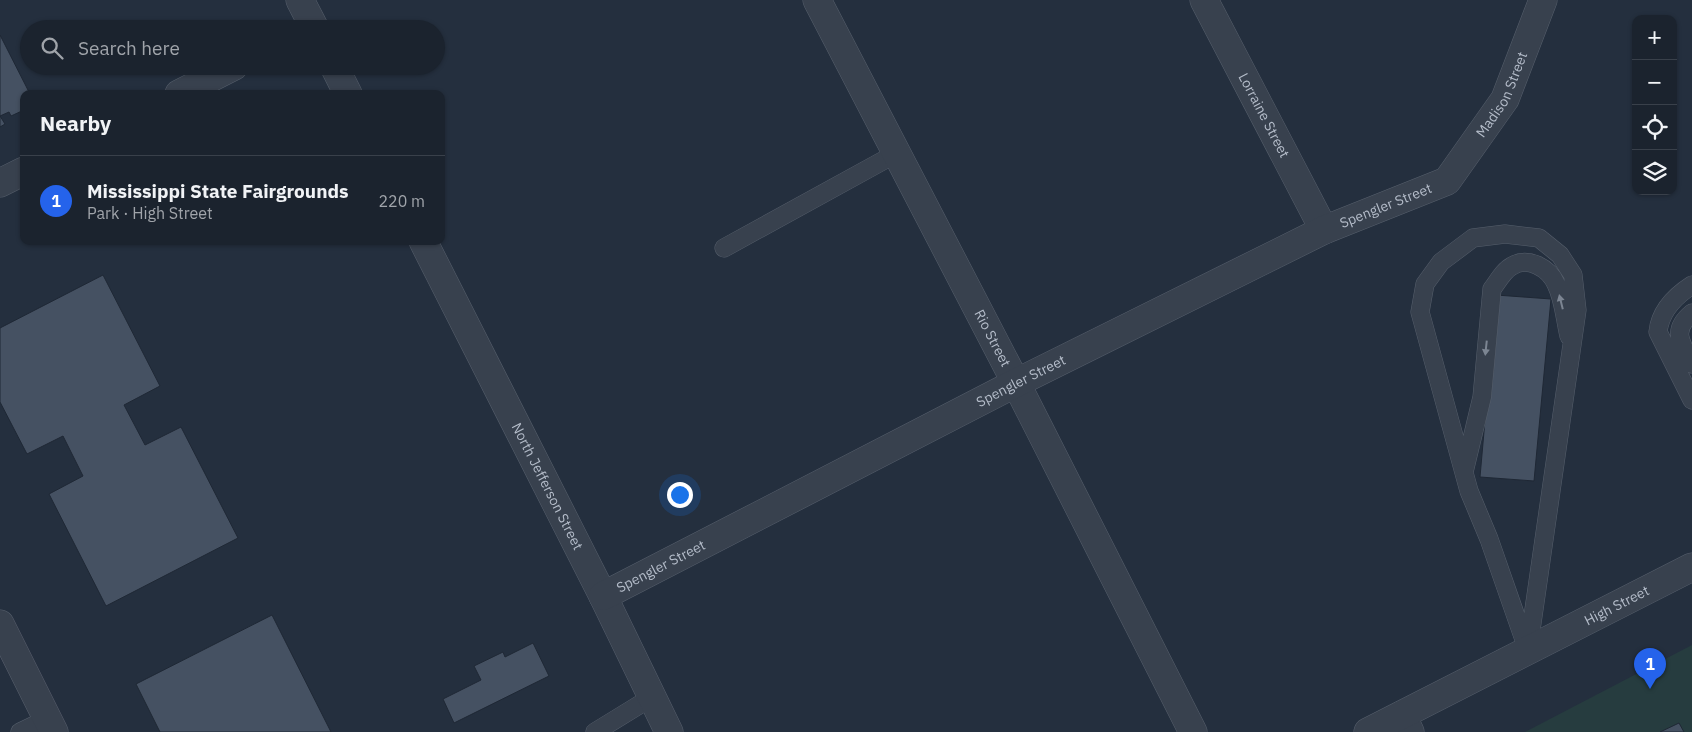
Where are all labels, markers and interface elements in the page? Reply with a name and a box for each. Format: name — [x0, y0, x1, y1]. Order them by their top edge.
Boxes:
map controls — [1632, 15, 1677, 195]
button: + — [1632, 15, 1677, 60]
search box — [20, 20, 445, 75]
icon: search — [38, 34, 66, 62]
text: Search here — [78, 36, 180, 60]
street label: Madison Street — [1472, 49, 1531, 141]
button: − — [1632, 60, 1677, 105]
street label: Lorraine Street — [1235, 70, 1294, 161]
button: locate — [1632, 105, 1677, 150]
text: Nearby — [40, 109, 111, 137]
button: layers — [1632, 150, 1677, 195]
text: Mississippi State Fairgrounds — [87, 179, 349, 203]
street label: Spengler Street — [1337, 179, 1434, 232]
text: 1 — [51, 191, 61, 211]
text: 220 m — [378, 191, 425, 211]
text: Park · High Street — [87, 203, 213, 223]
one-way arrow — [1557, 294, 1565, 309]
street label: Rio Street — [970, 306, 1015, 370]
one-way arrow — [1482, 341, 1490, 357]
street label: Spengler Street — [973, 351, 1069, 411]
street label: North Jefferson Street — [508, 420, 587, 553]
your location — [667, 482, 693, 508]
street label: Spengler Street — [613, 536, 708, 597]
street label: High Street — [1581, 581, 1652, 629]
pin: 1 — [1634, 648, 1666, 689]

